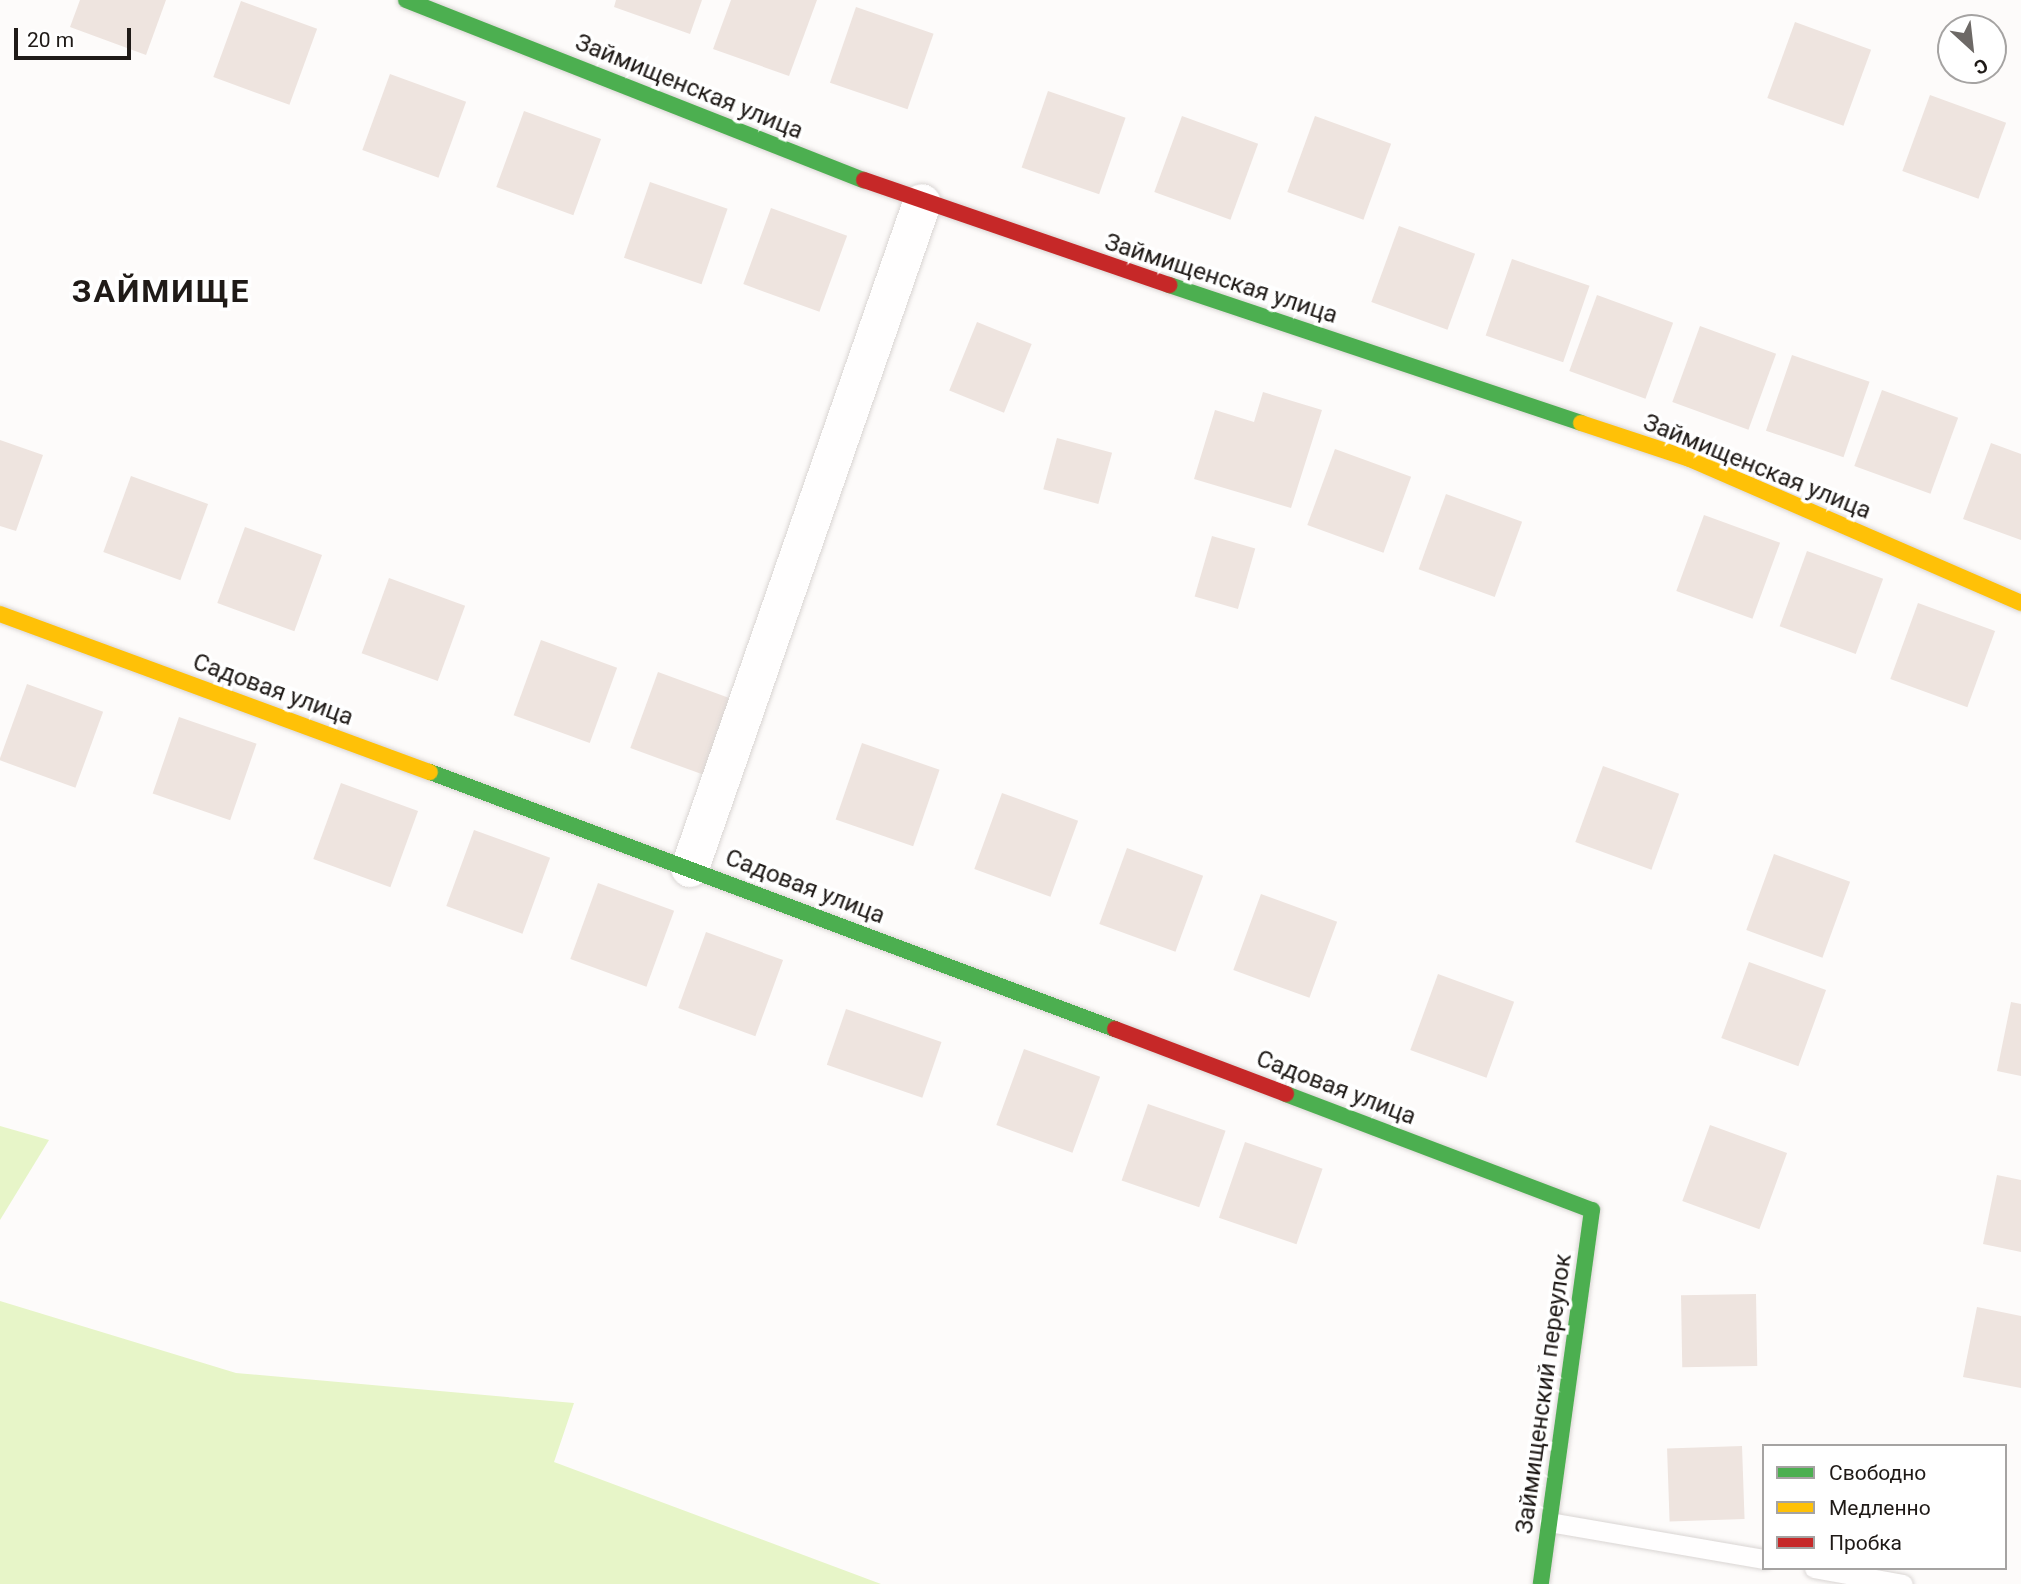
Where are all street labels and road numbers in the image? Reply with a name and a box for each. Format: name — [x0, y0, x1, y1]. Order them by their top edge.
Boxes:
street label: Займищенская улица — [571, 28, 807, 146]
street label: Займищенская улица — [1101, 228, 1341, 330]
street label: Займищенская улица — [1639, 408, 1875, 526]
street label: Садовая улица — [189, 648, 357, 732]
street label: Садовая улица — [721, 843, 889, 931]
street label: Садовая улица — [1252, 1044, 1420, 1132]
street label: Займищенский переулок — [1510, 1252, 1578, 1536]

